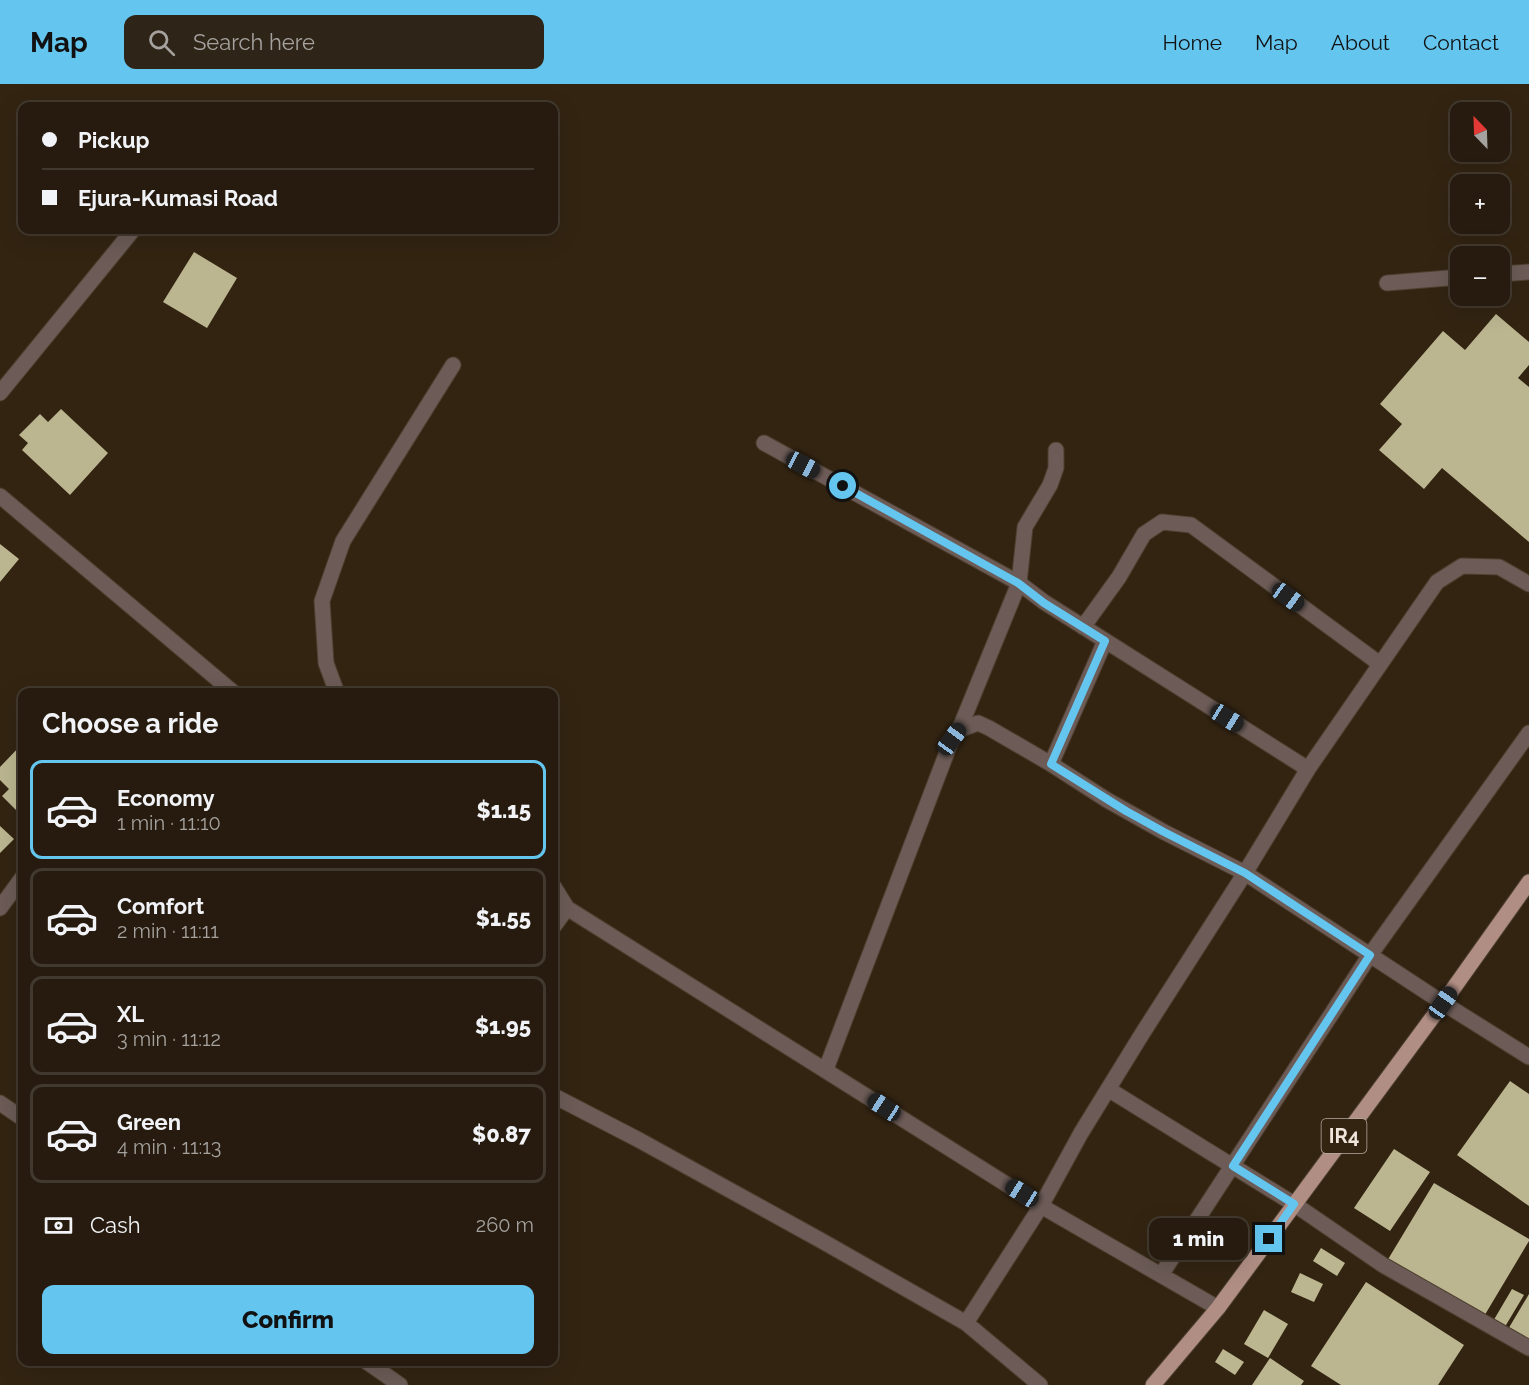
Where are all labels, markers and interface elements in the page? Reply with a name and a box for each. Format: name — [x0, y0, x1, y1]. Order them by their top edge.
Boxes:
search box — [124, 15, 544, 69]
text: Map — [30, 26, 88, 59]
icon: search — [145, 26, 178, 59]
text: Search here — [193, 29, 315, 55]
text: Home — [1163, 30, 1222, 55]
text: Map — [1255, 30, 1298, 55]
text: About — [1331, 30, 1390, 55]
text: Contact — [1423, 30, 1499, 55]
north arrow — [1450, 102, 1510, 162]
map controls — [1450, 102, 1510, 306]
text: Pickup — [78, 127, 150, 153]
button: + — [1450, 174, 1510, 234]
text: Ejura-Kumasi Road — [78, 185, 278, 211]
button: − — [1450, 246, 1510, 306]
car — [783, 449, 823, 481]
route start — [829, 472, 856, 499]
car — [1268, 579, 1308, 615]
car — [1207, 701, 1247, 735]
text: Choose a ride — [42, 708, 218, 739]
car — [934, 719, 970, 759]
icon: car — [45, 783, 99, 837]
text: Economy — [117, 785, 215, 811]
text: $1.15 — [477, 797, 531, 823]
text: 1 min · 11:10 — [117, 811, 221, 835]
icon: car — [45, 891, 99, 945]
text: Comfort — [117, 893, 204, 919]
text: $1.55 — [476, 905, 531, 931]
text: 2 min · 11:11 — [117, 919, 219, 943]
car — [1425, 983, 1461, 1023]
icon: car — [45, 999, 99, 1053]
text: XL — [117, 1001, 144, 1027]
text: $1.95 — [475, 1013, 531, 1039]
text: 3 min · 11:12 — [117, 1027, 221, 1051]
car — [864, 1090, 904, 1124]
icon: car — [45, 1107, 99, 1161]
text: Green — [117, 1109, 181, 1135]
road number: IR4 — [1322, 1119, 1366, 1153]
text: $0.87 — [472, 1121, 531, 1147]
text: 4 min · 11:13 — [117, 1135, 222, 1159]
car — [1002, 1176, 1042, 1210]
icon: cash — [42, 1209, 75, 1242]
text: Cash — [90, 1212, 141, 1238]
text: 260 m — [476, 1213, 534, 1237]
callout: 1 min — [1149, 1218, 1248, 1260]
route end — [1255, 1225, 1282, 1252]
text: 1 min — [1173, 1227, 1224, 1251]
button: Confirm — [42, 1285, 534, 1354]

